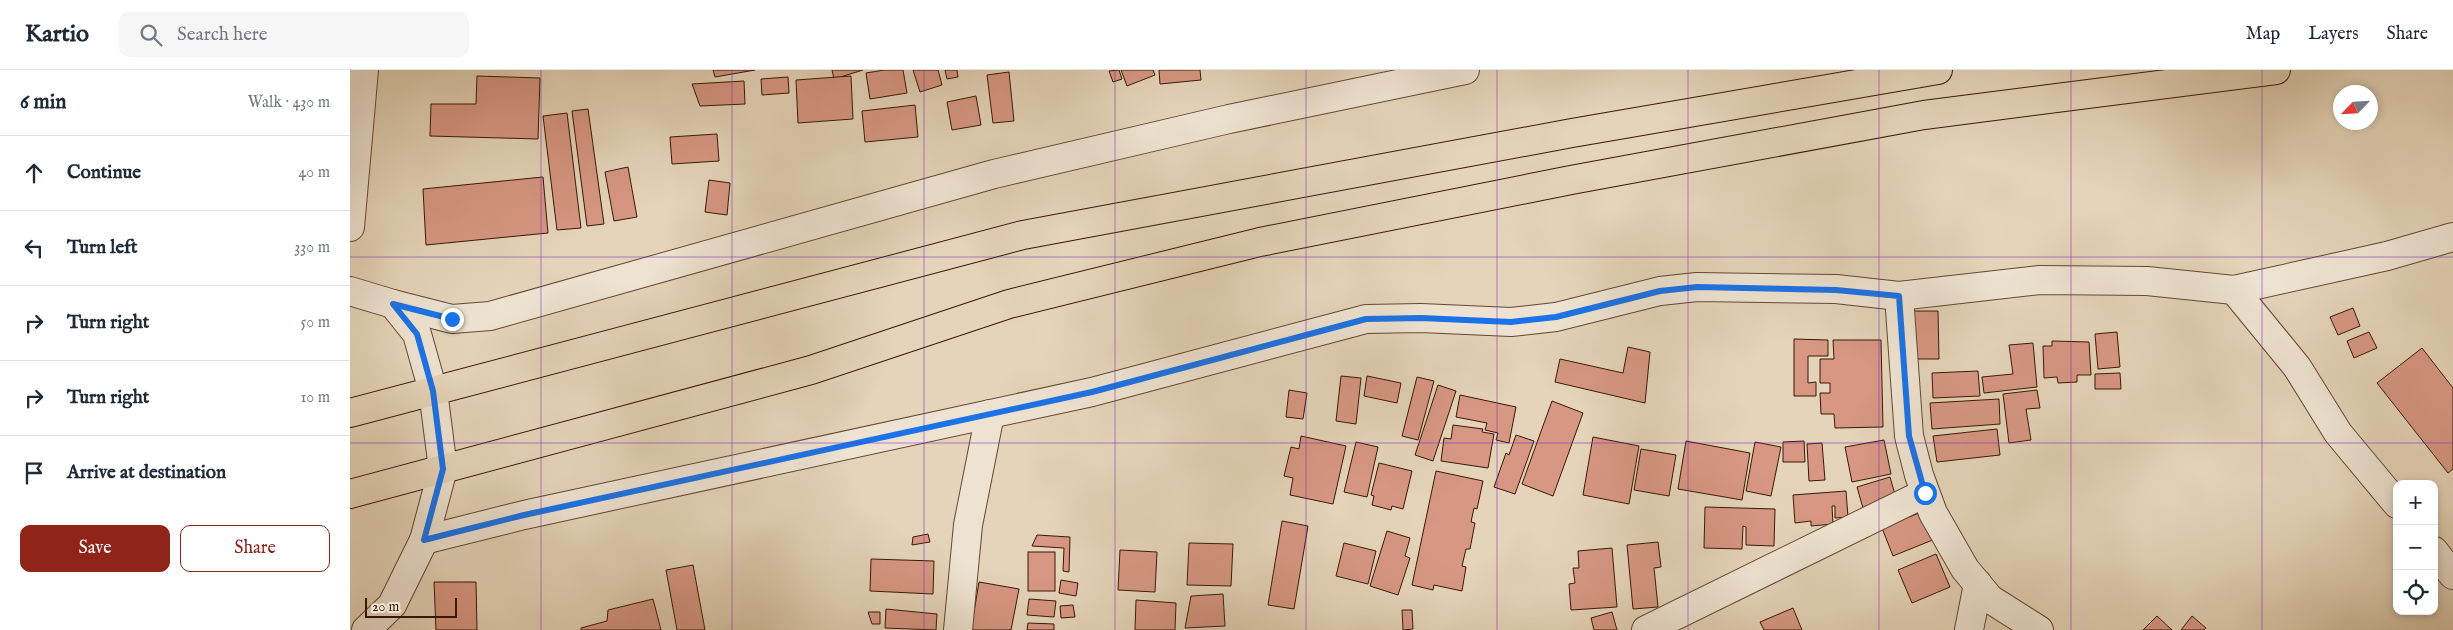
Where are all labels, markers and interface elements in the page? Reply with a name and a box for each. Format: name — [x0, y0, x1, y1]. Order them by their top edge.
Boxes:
search box — [119, 12, 469, 57]
text: Kartio — [25, 19, 89, 50]
icon: search — [137, 21, 165, 49]
text: Search here — [177, 23, 268, 47]
text: Map — [2246, 23, 2280, 46]
text: Layers — [2308, 23, 2359, 46]
text: Share — [2387, 23, 2428, 46]
north arrow — [2333, 85, 2378, 130]
text: 6 min — [20, 89, 66, 116]
text: Walk · 430 m — [248, 93, 330, 113]
icon: ahead — [20, 159, 48, 187]
text: Continue — [67, 161, 141, 185]
text: 40 m — [298, 163, 330, 183]
icon: left — [20, 234, 48, 262]
text: Turn left — [67, 236, 138, 260]
text: 330 m — [294, 238, 330, 258]
route end — [441, 308, 464, 331]
icon: right — [20, 309, 48, 337]
text: Turn right — [67, 311, 149, 335]
text: 50 m — [301, 313, 330, 333]
icon: right — [20, 384, 48, 412]
text: Turn right — [67, 386, 149, 410]
text: 10 m — [300, 388, 330, 408]
icon: arrive — [20, 459, 48, 487]
text: Arrive at destination — [67, 461, 226, 485]
map controls — [2393, 480, 2438, 615]
button: + — [2393, 480, 2438, 525]
route start — [1914, 482, 1937, 505]
button: Save — [20, 525, 170, 572]
button: Share — [180, 525, 330, 572]
button: − — [2393, 525, 2438, 570]
button: locate — [2393, 570, 2438, 615]
scale bar — [365, 595, 458, 618]
text: 20 m — [372, 598, 399, 616]

